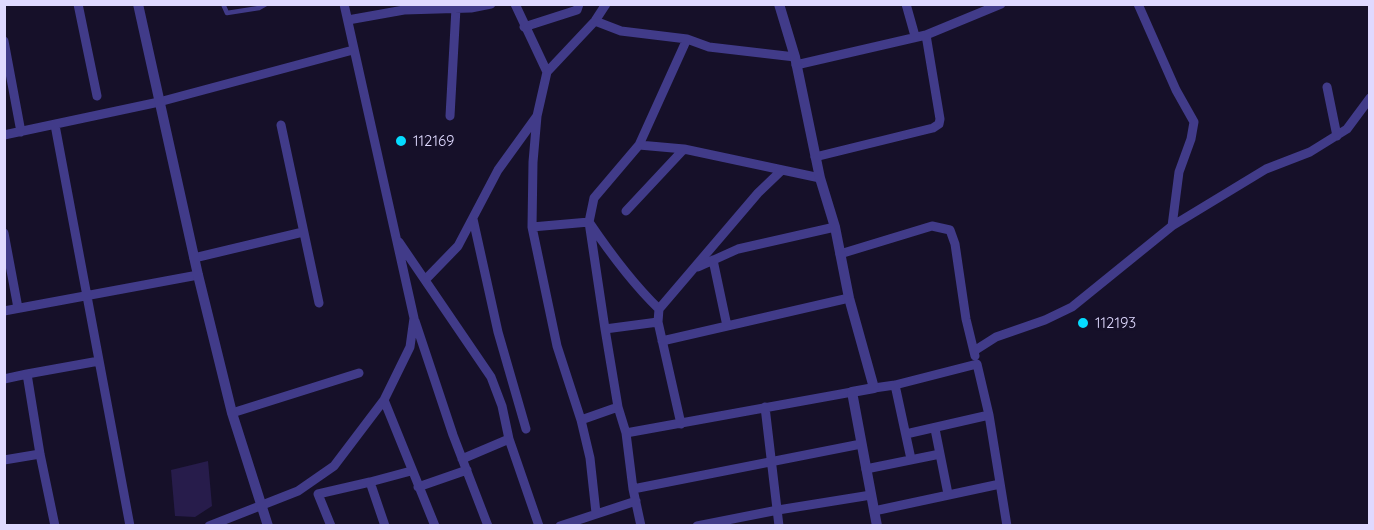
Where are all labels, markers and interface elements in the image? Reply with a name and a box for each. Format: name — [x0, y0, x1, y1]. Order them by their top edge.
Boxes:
place label: 112169 — [413, 132, 454, 150]
marker: 112169 — [394, 134, 408, 148]
place label: 112193 — [1095, 314, 1136, 332]
marker: 112193 — [1076, 316, 1090, 330]

